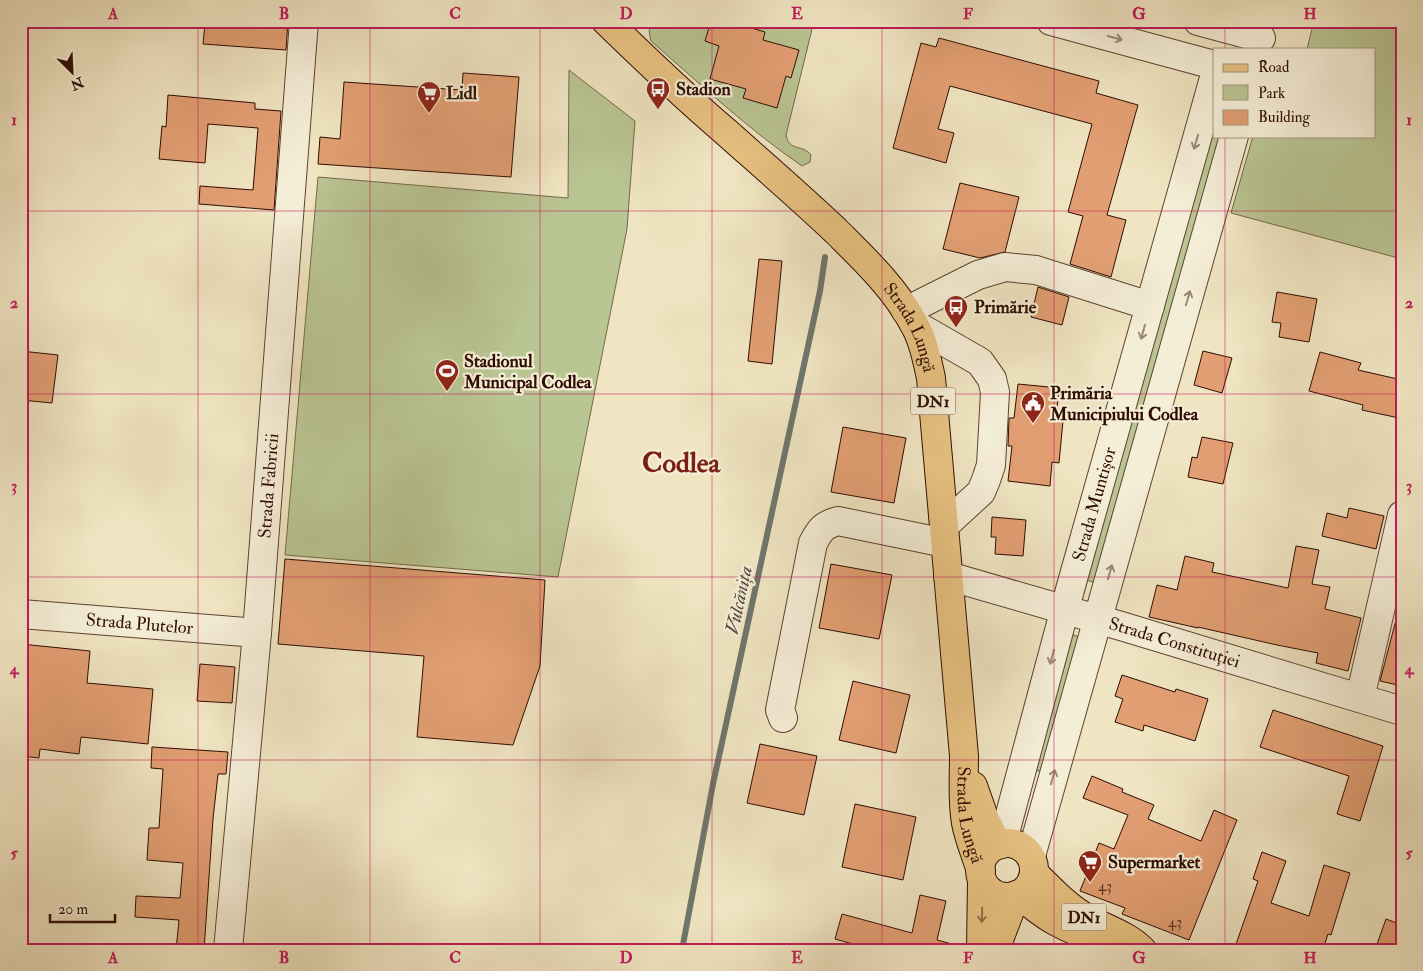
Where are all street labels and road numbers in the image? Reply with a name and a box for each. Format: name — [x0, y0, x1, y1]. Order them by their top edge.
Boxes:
street label: Strada Lungă — [878, 278, 941, 375]
road number: DN1 — [910, 388, 956, 414]
street label: Strada Fabricii — [253, 432, 284, 539]
street label: Strada Muntișor — [1067, 444, 1122, 564]
street label: Strada Plutelor — [85, 608, 194, 640]
street label: Strada Constituției — [1106, 612, 1243, 673]
street label: Strada Lungă — [951, 766, 989, 867]
road number: DN1 — [1062, 904, 1106, 930]

